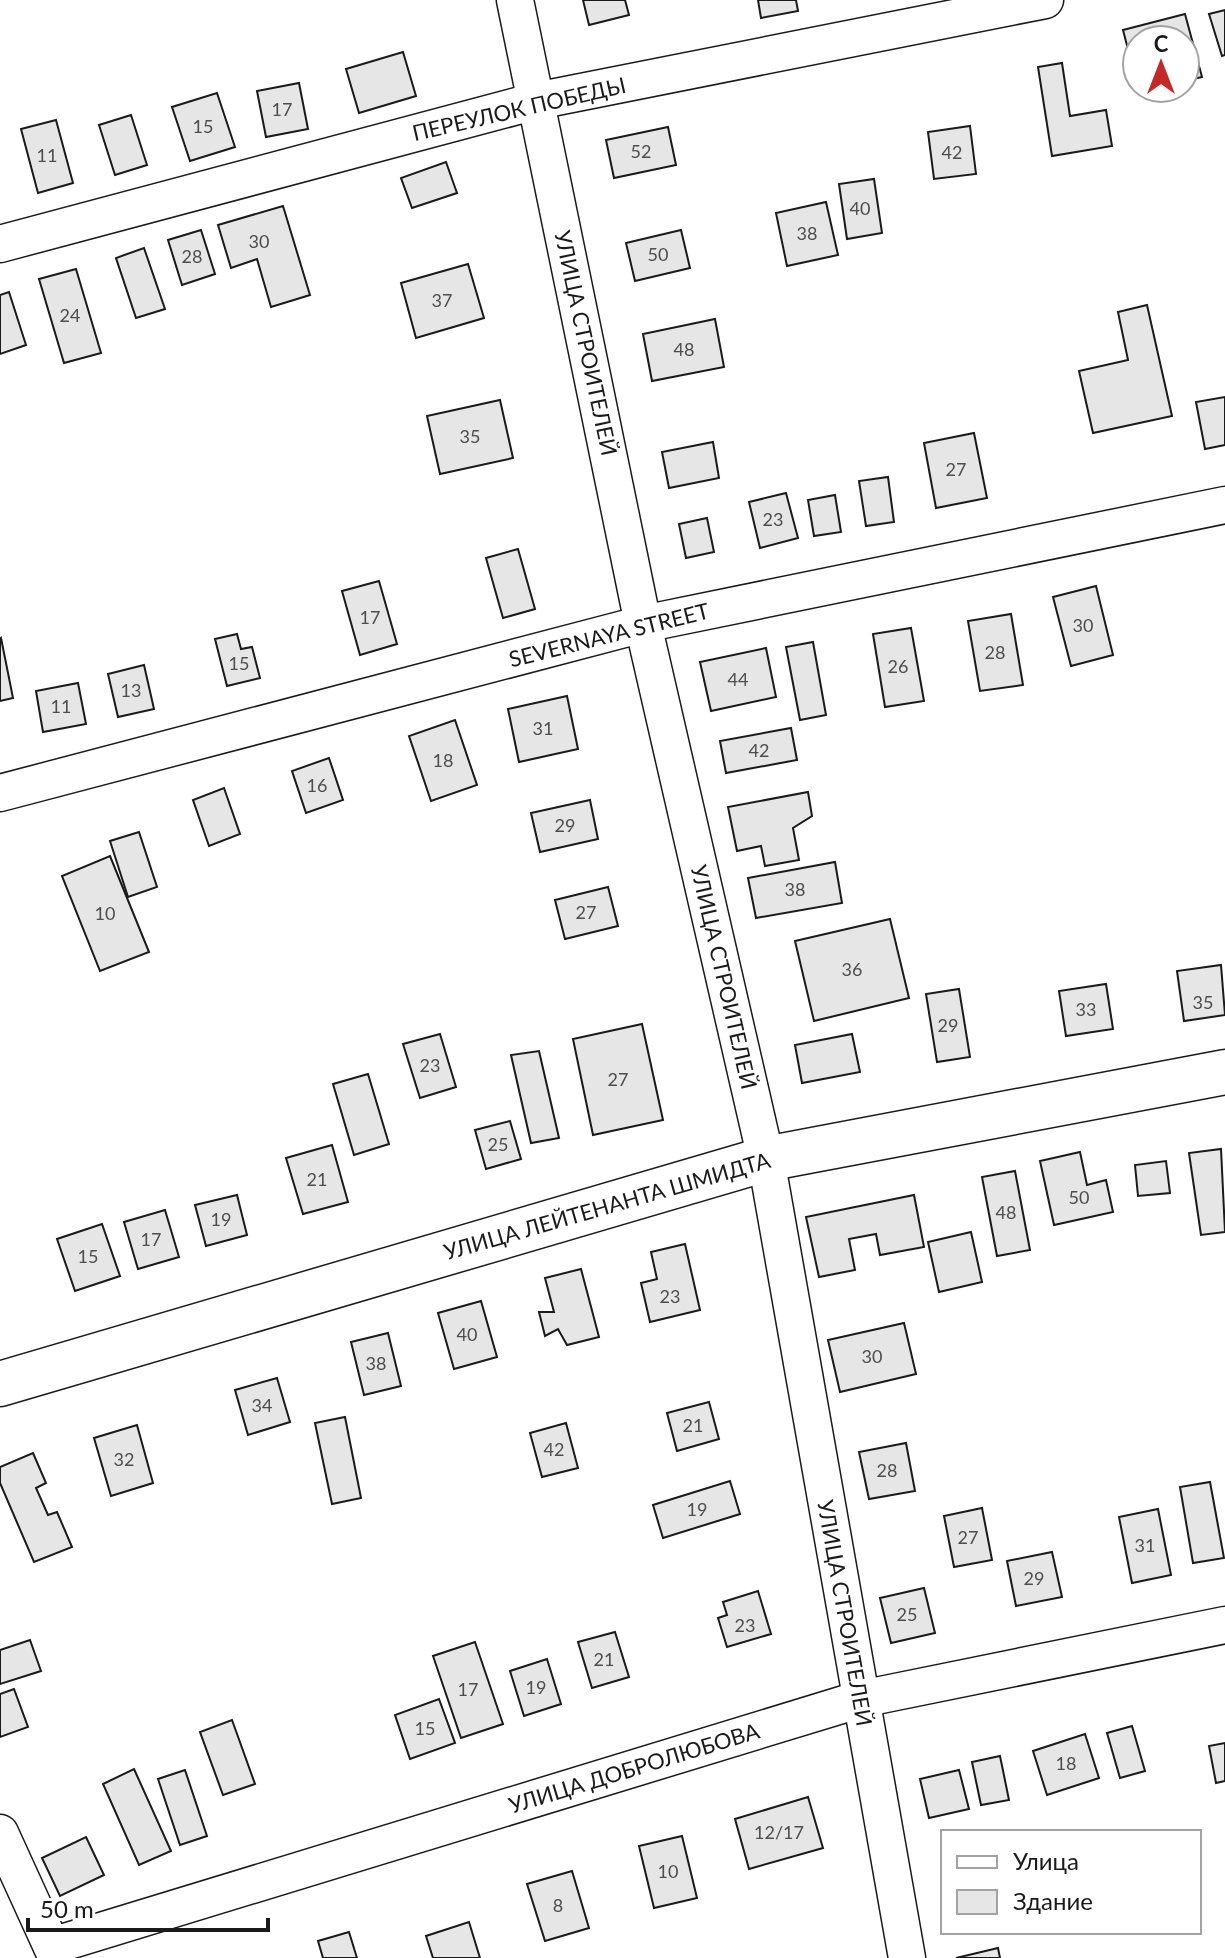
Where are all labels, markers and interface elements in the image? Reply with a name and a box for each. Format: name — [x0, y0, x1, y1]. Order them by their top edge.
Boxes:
north arrow — [1121, 24, 1201, 104]
text: С — [1154, 30, 1169, 57]
street label: ПЕРЕУЛОК ПОБЕДЫ — [409, 71, 628, 146]
house number: 17 — [272, 98, 292, 120]
house number: 15 — [193, 115, 213, 137]
house number: 52 — [631, 140, 651, 162]
house number: 42 — [942, 141, 962, 163]
house number: 11 — [37, 144, 57, 166]
house number: 40 — [850, 197, 870, 219]
house number: 38 — [797, 222, 817, 244]
street label: УЛИЦА СТРОИТЕЛЕЙ — [549, 228, 624, 458]
house number: 30 — [249, 230, 269, 252]
house number: 50 — [648, 243, 668, 265]
house number: 28 — [182, 245, 202, 267]
house number: 37 — [432, 289, 452, 311]
house number: 24 — [60, 304, 80, 326]
house number: 48 — [674, 338, 694, 360]
house number: 35 — [460, 425, 480, 447]
house number: 27 — [946, 458, 966, 480]
house number: 23 — [763, 508, 783, 530]
street label: SEVERNAYA STREET — [506, 597, 712, 672]
house number: 17 — [360, 606, 380, 628]
house number: 30 — [1073, 614, 1093, 636]
house number: 28 — [985, 641, 1005, 663]
house number: 15 — [229, 652, 249, 674]
house number: 26 — [888, 655, 908, 677]
house number: 44 — [728, 668, 748, 690]
house number: 13 — [121, 679, 141, 701]
house number: 11 — [51, 695, 71, 717]
house number: 31 — [533, 717, 553, 739]
house number: 42 — [749, 739, 769, 761]
house number: 18 — [433, 749, 453, 771]
house number: 16 — [307, 774, 327, 796]
house number: 29 — [555, 814, 575, 836]
street label: УЛИЦА СТРОИТЕЛЕЙ — [686, 862, 763, 1092]
house number: 38 — [785, 878, 805, 900]
house number: 27 — [576, 901, 596, 923]
house number: 10 — [95, 902, 115, 924]
house number: 36 — [842, 958, 862, 980]
house number: 35 — [1193, 991, 1213, 1013]
house number: 33 — [1076, 998, 1096, 1020]
house number: 29 — [938, 1014, 958, 1036]
house number: 23 — [420, 1054, 440, 1076]
house number: 27 — [608, 1068, 628, 1090]
house number: 25 — [488, 1133, 508, 1155]
street label: УЛИЦА ЛЕЙТЕНАНТА ШМИДТА — [440, 1146, 773, 1265]
house number: 21 — [307, 1168, 327, 1190]
house number: 50 — [1069, 1186, 1089, 1208]
house number: 48 — [996, 1201, 1016, 1223]
house number: 19 — [211, 1208, 231, 1230]
house number: 17 — [141, 1228, 161, 1250]
house number: 15 — [78, 1245, 98, 1267]
house number: 23 — [660, 1285, 680, 1307]
house number: 40 — [457, 1323, 477, 1345]
house number: 30 — [862, 1345, 882, 1367]
house number: 38 — [366, 1352, 386, 1374]
house number: 34 — [252, 1394, 272, 1416]
house number: 21 — [683, 1414, 703, 1436]
house number: 42 — [544, 1438, 564, 1460]
house number: 32 — [114, 1448, 134, 1470]
house number: 28 — [877, 1459, 897, 1481]
house number: 19 — [687, 1498, 707, 1520]
street label: УЛИЦА СТРОИТЕЛЕЙ — [812, 1498, 879, 1728]
house number: 27 — [958, 1526, 978, 1548]
house number: 31 — [1135, 1534, 1155, 1556]
house number: 29 — [1024, 1567, 1044, 1589]
house number: 25 — [897, 1603, 917, 1625]
house number: 23 — [735, 1614, 755, 1636]
house number: 21 — [594, 1648, 614, 1670]
house number: 19 — [526, 1676, 546, 1698]
house number: 17 — [458, 1678, 478, 1700]
street label: УЛИЦА ДОБРОЛЮБОВА — [505, 1716, 762, 1819]
house number: 15 — [415, 1717, 435, 1739]
house number: 18 — [1056, 1752, 1076, 1774]
house number: 12/17 — [754, 1821, 804, 1843]
legend — [941, 1830, 1201, 1934]
text: Улица — [1013, 1846, 1079, 1875]
house number: 10 — [658, 1860, 678, 1882]
scale bar — [28, 1882, 268, 1932]
text: Здание — [1013, 1886, 1093, 1915]
text: 50 m — [40, 1894, 94, 1923]
house number: 8 — [553, 1894, 563, 1916]

